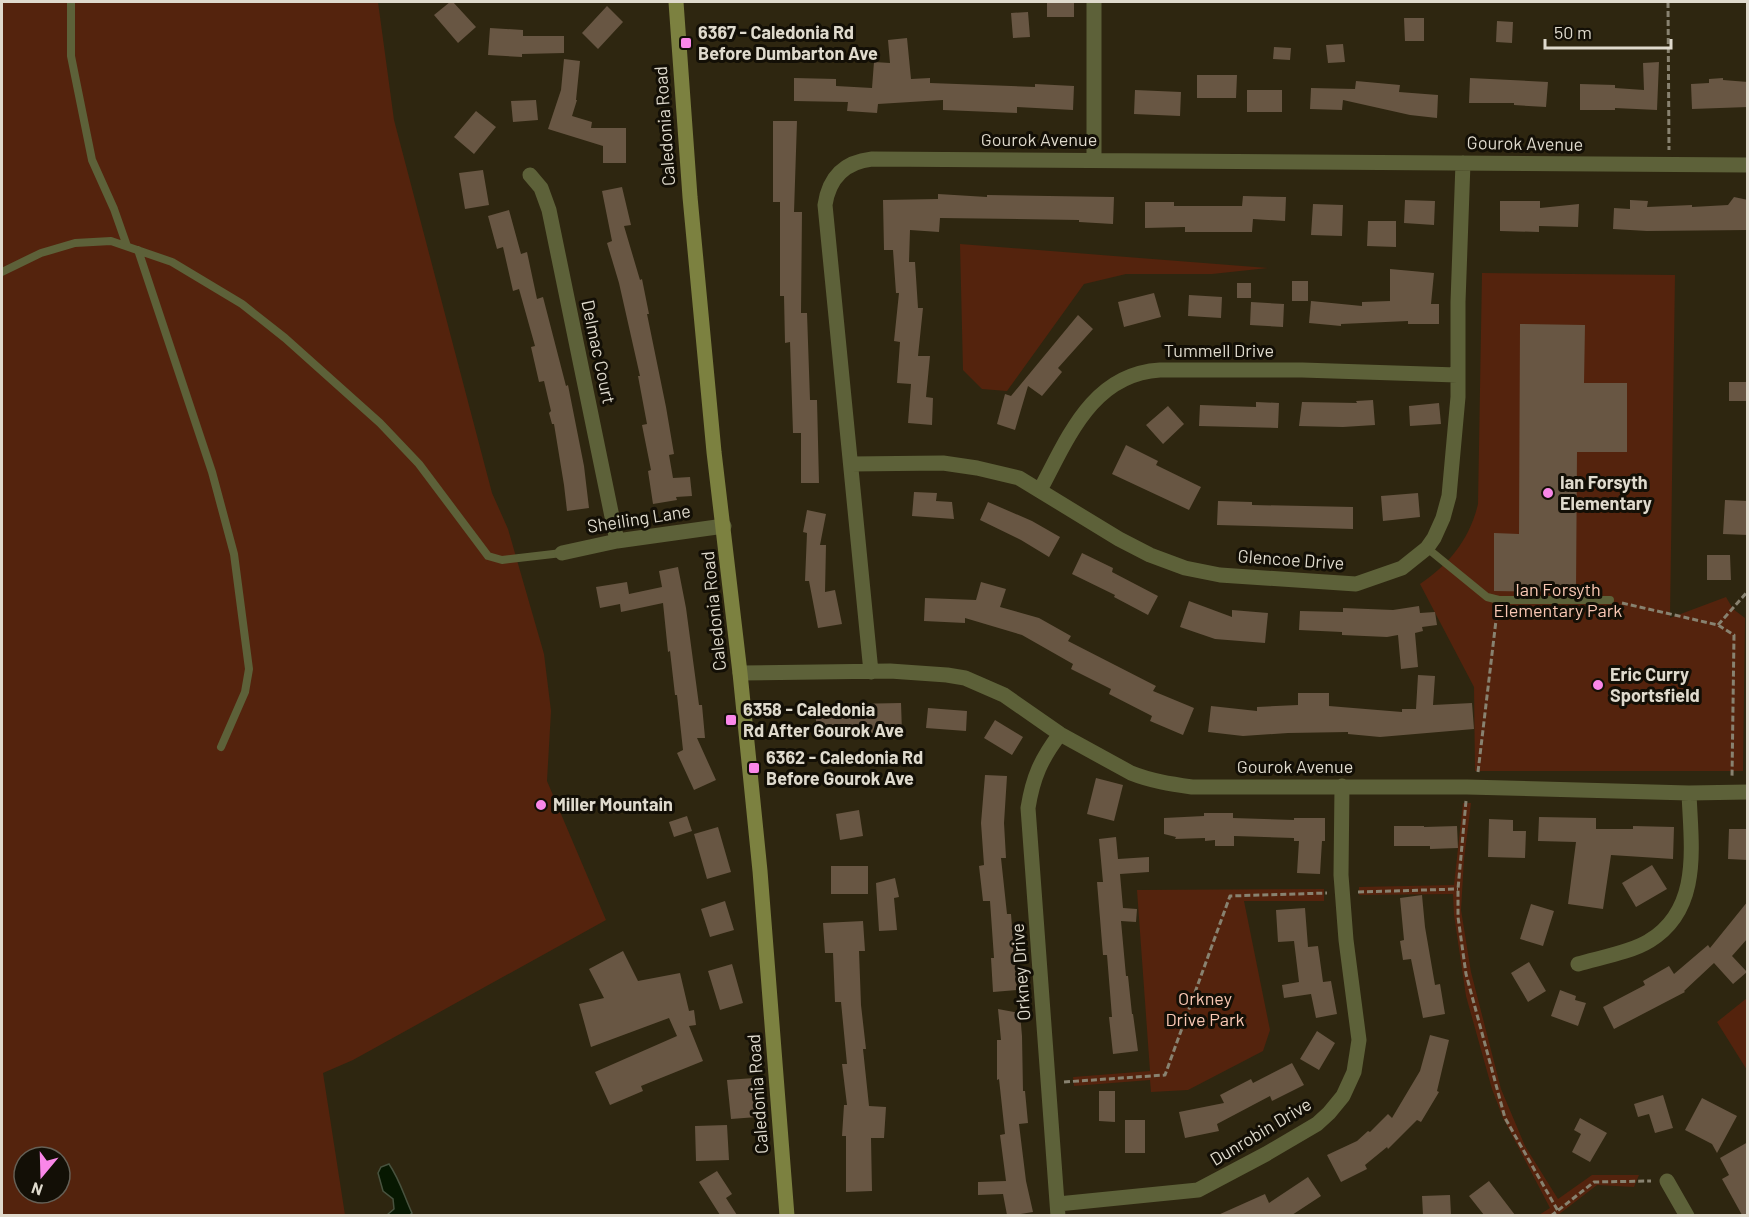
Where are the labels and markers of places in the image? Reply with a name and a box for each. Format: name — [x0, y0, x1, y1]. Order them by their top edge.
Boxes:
place label: 6367 - Caledonia Rd Before Dumbarton Ave — [698, 21, 878, 64]
marker: 6367 - Caledonia Rd Before Dumbarton Ave — [679, 36, 693, 50]
place label: Ian Forsyth Elementary — [1560, 471, 1652, 514]
marker: Ian Forsyth Elementary — [1541, 486, 1555, 500]
place label: Eric Curry Sportsfield — [1610, 663, 1700, 706]
marker: Eric Curry Sportsfield — [1591, 678, 1605, 692]
place label: 6358 - Caledonia Rd After Gourok Ave — [743, 698, 904, 741]
marker: 6358 - Caledonia Rd After Gourok Ave — [724, 713, 738, 727]
place label: 6362 - Caledonia Rd Before Gourok Ave — [766, 746, 923, 789]
marker: 6362 - Caledonia Rd Before Gourok Ave — [747, 761, 761, 775]
place label: Miller Mountain — [553, 793, 673, 815]
marker: Miller Mountain — [534, 798, 548, 812]

